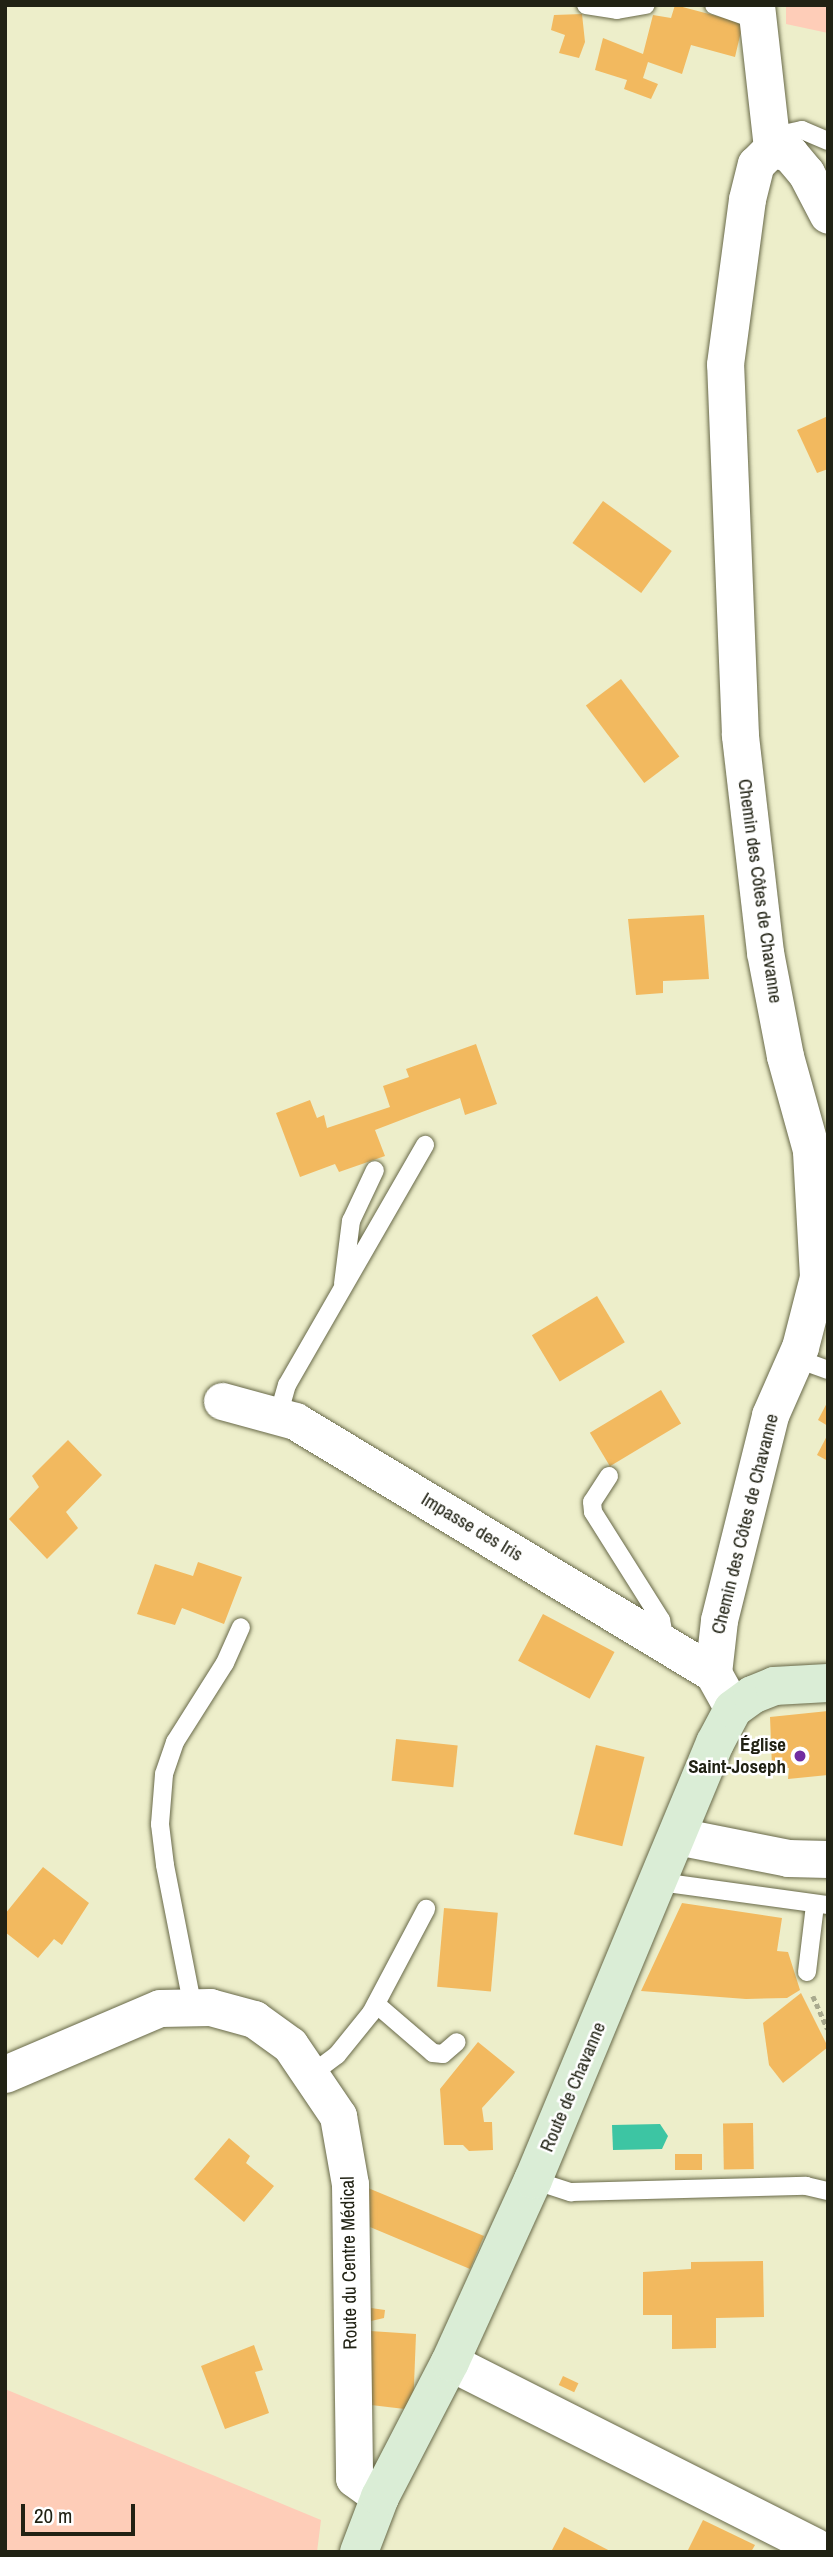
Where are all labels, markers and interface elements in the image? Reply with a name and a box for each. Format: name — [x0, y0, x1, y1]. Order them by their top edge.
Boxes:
street label: Chemin des Côtes de Chavanne — [733, 777, 787, 1005]
street label: Chemin des Côtes de Chavanne — [707, 1412, 783, 1636]
street label: Impasse des Iris — [417, 1488, 527, 1566]
place label: Église Saint-Joseph — [688, 1734, 786, 1778]
marker: Église Saint-Joseph — [792, 1748, 808, 1764]
street label: Route de Chavanne — [535, 2019, 611, 2155]
street label: Route du Centre Médical — [336, 2176, 362, 2350]
scale bar — [24, 2490, 138, 2534]
text: 20 m — [34, 2501, 72, 2530]

